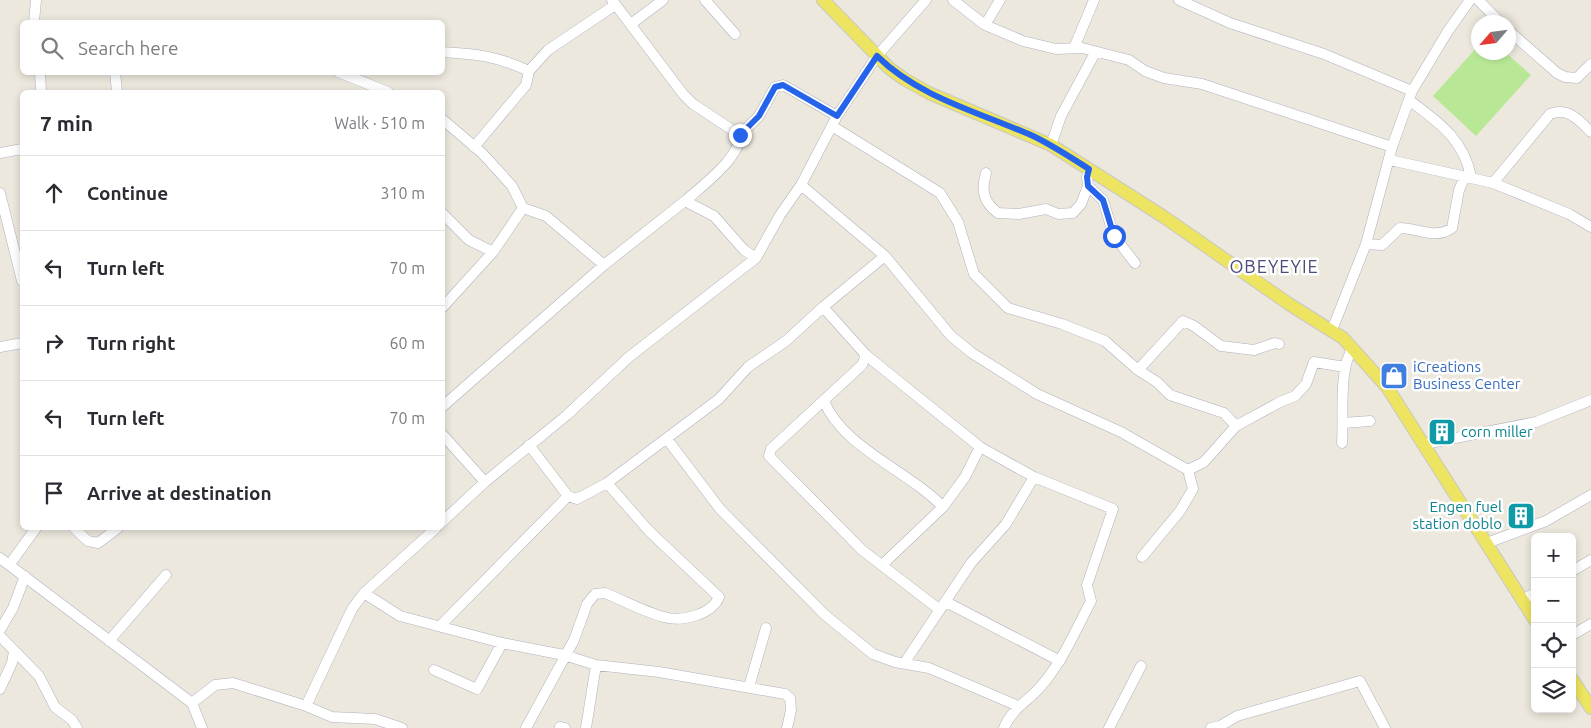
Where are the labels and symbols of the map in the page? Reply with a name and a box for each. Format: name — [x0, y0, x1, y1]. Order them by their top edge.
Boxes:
north arrow — [1471, 15, 1516, 60]
route end — [729, 124, 752, 147]
route start — [1103, 225, 1126, 248]
district label: OBEYEYIE — [1229, 256, 1319, 276]
place label: iCreations Business Center — [1413, 358, 1521, 392]
shop icon: iCreations Business Center — [1379, 361, 1409, 391]
building icon: corn miller — [1427, 417, 1457, 447]
place label: corn miller — [1461, 423, 1533, 440]
place label: Engen fuel station doblo — [1413, 498, 1502, 532]
building icon: Engen fuel station doblo — [1506, 501, 1536, 531]

